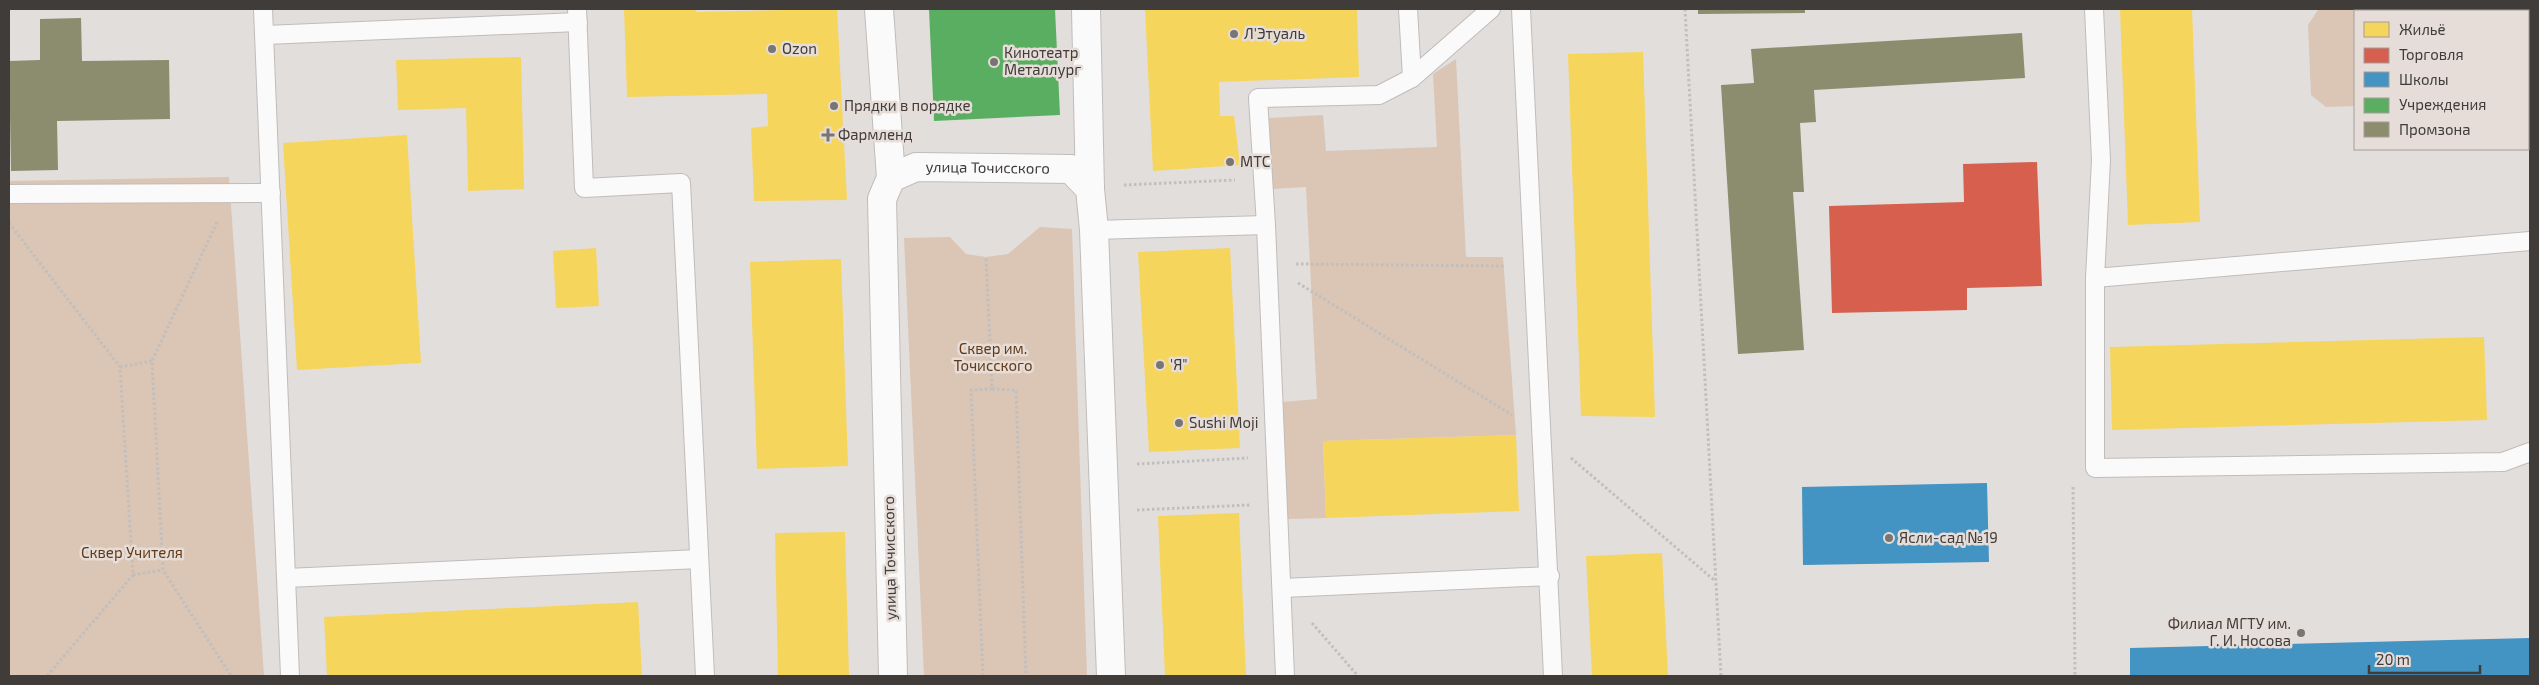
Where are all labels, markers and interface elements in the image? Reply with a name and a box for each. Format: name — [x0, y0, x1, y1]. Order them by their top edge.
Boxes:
legend — [2354, 10, 2529, 150]
text: Жильё — [2399, 20, 2446, 38]
place label: Л'Этуаль — [1244, 24, 1306, 43]
marker: Л'Этуаль — [1228, 28, 1240, 40]
place label: Ozon — [782, 39, 817, 57]
marker: Ozon — [766, 43, 778, 55]
place label: Кинотеатр Металлург — [1004, 43, 1081, 79]
text: Торговля — [2399, 45, 2464, 63]
marker: Кинотеатр Металлург — [988, 56, 1000, 68]
text: Школы — [2399, 70, 2449, 88]
text: Учреждения — [2399, 95, 2486, 113]
place label: Прядки в порядке — [844, 96, 971, 114]
marker: Прядки в порядке — [828, 100, 840, 112]
text: Промзона — [2399, 120, 2471, 138]
place label: Фармленд — [838, 125, 913, 143]
marker: Фармленд — [822, 129, 834, 141]
place label: МТС — [1240, 152, 1271, 170]
marker: МТС — [1224, 156, 1236, 168]
street label: улица Точисского — [925, 157, 1050, 177]
park label: Сквер им. Точисского — [954, 339, 1032, 374]
place label: 'Я" — [1170, 355, 1188, 373]
marker: 'Я" — [1154, 359, 1166, 371]
place label: Sushi Moji — [1189, 413, 1259, 432]
marker: Sushi Moji — [1173, 417, 1185, 429]
street label: улица Точисского — [879, 496, 900, 620]
place label: Ясли-сад №19 — [1899, 528, 1998, 546]
marker: Ясли-сад №19 — [1883, 532, 1895, 544]
park label: Сквер Учителя — [81, 543, 183, 561]
place label: Филиал МГТУ им. Г. И. Носова — [2168, 614, 2291, 649]
marker: Филиал МГТУ им. Г. И. Носова — [2295, 627, 2307, 639]
scale bar — [2369, 642, 2480, 674]
text: 20 m — [2376, 650, 2410, 668]

